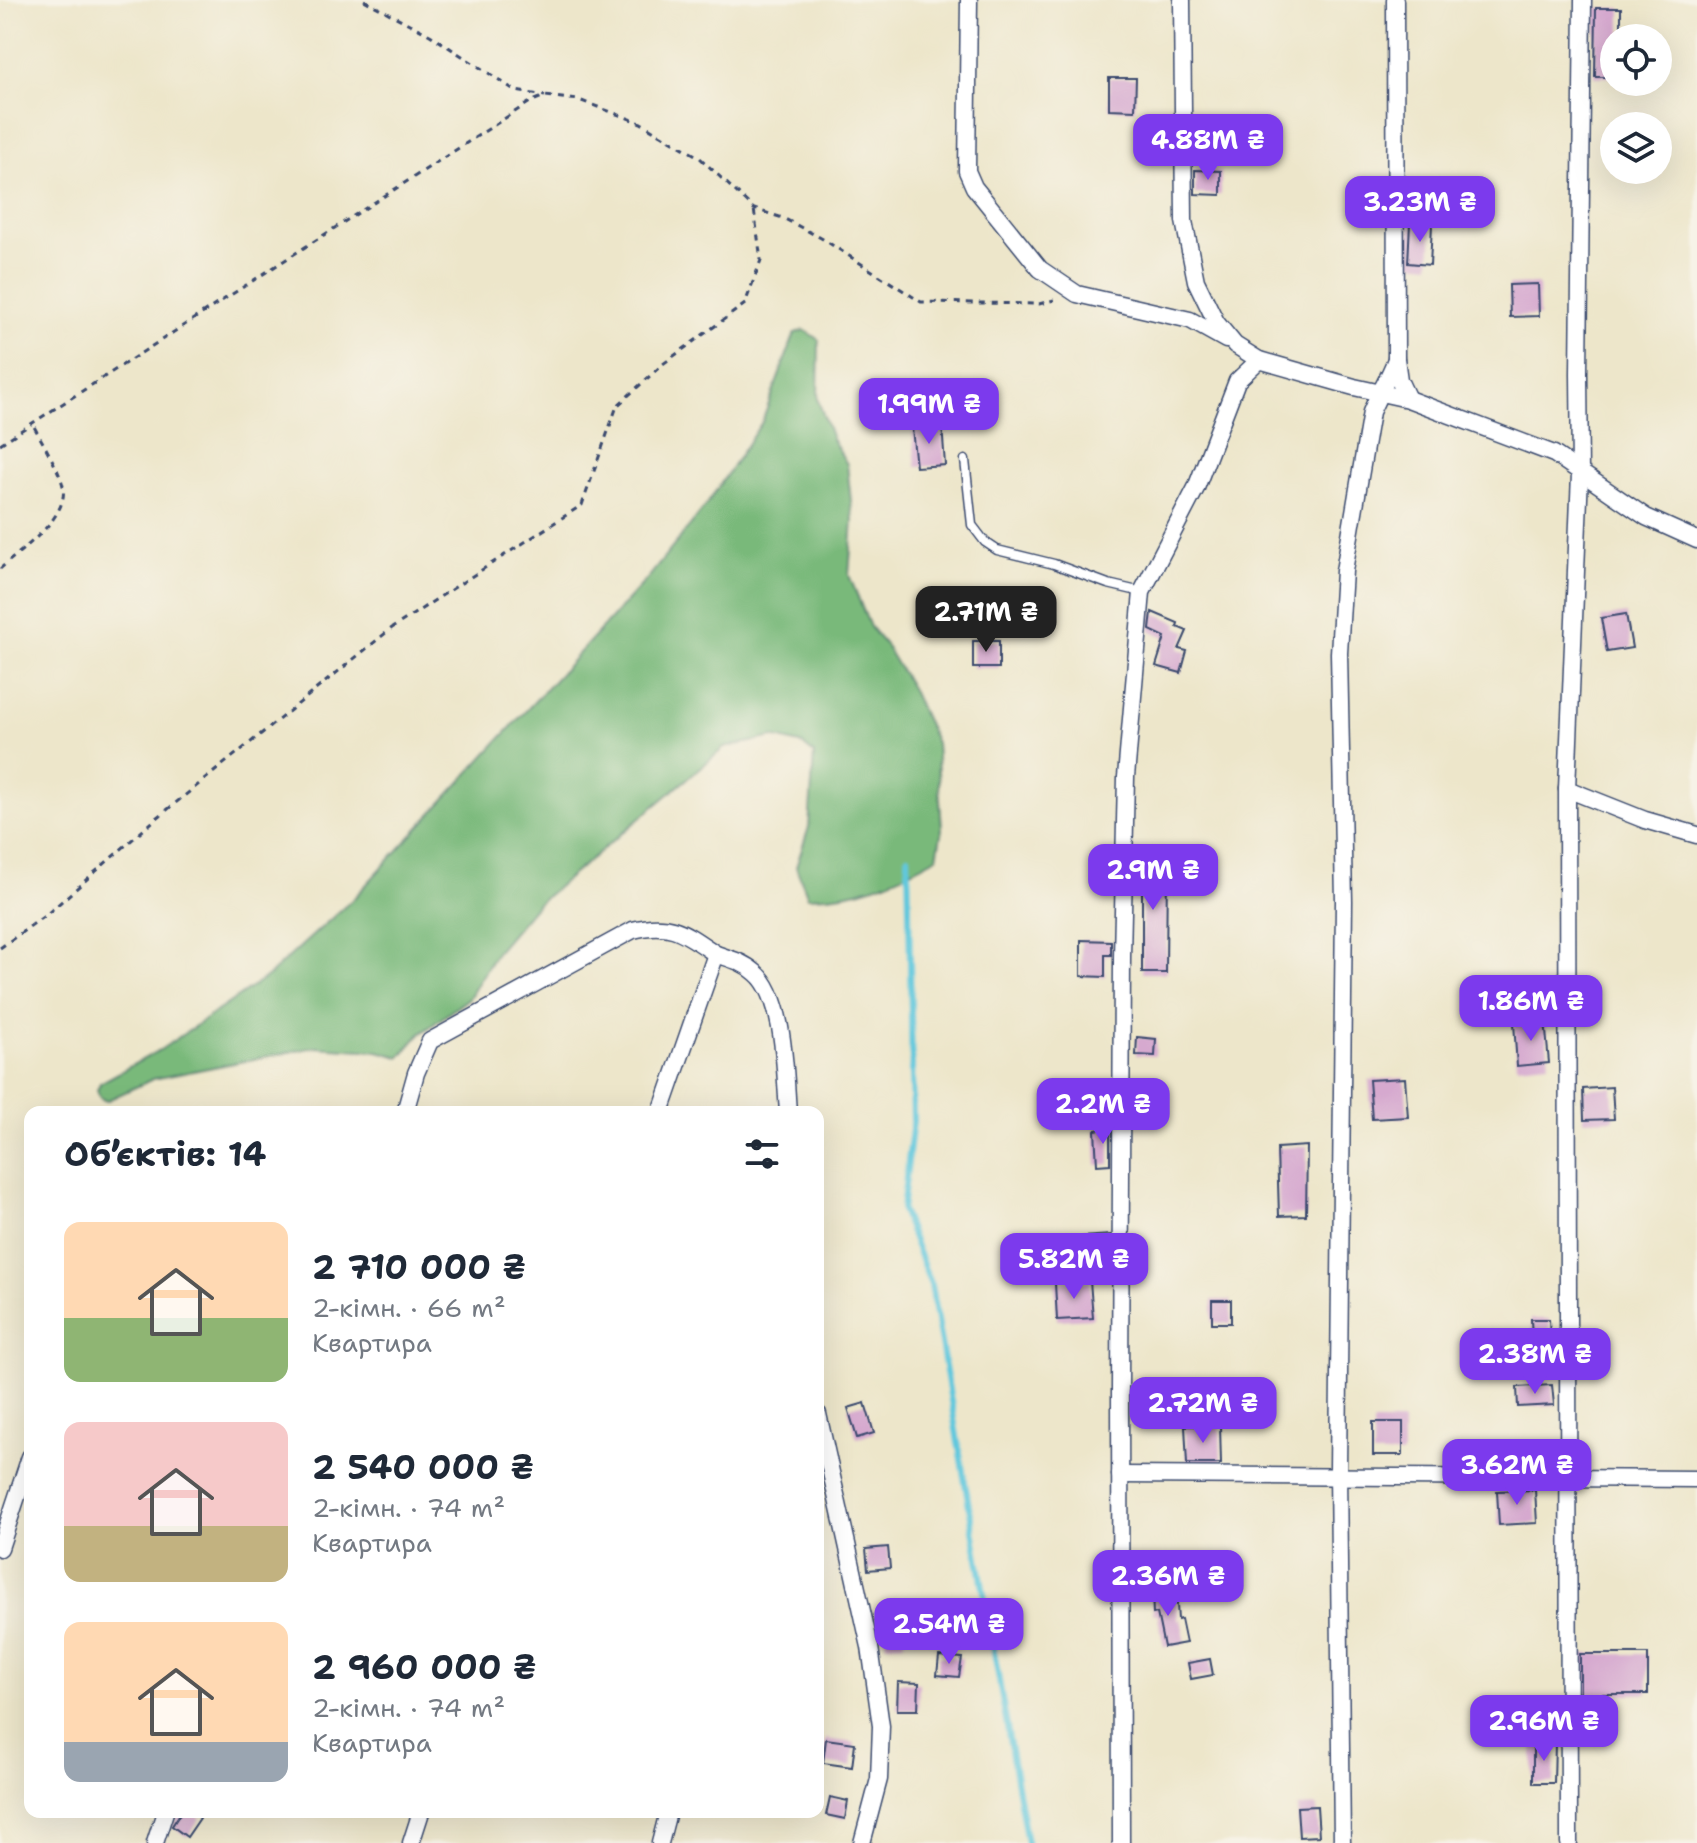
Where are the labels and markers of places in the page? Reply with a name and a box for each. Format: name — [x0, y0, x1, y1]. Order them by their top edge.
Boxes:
pin: 4.88M ₴ — [1134, 114, 1282, 182]
pin: 3.23M ₴ — [1346, 176, 1494, 244]
pin: 1.99M ₴ — [855, 378, 1003, 446]
pin: 2.71M ₴ — [912, 586, 1060, 654]
pin: 2.9M ₴ — [1088, 844, 1218, 912]
pin: 1.86M ₴ — [1457, 975, 1605, 1043]
pin: 2.2M ₴ — [1038, 1078, 1168, 1146]
pin: 5.82M ₴ — [1000, 1233, 1148, 1301]
pin: 2.38M ₴ — [1461, 1328, 1609, 1396]
pin: 2.72M ₴ — [1129, 1377, 1277, 1445]
pin: 3.62M ₴ — [1443, 1439, 1591, 1507]
pin: 2.36M ₴ — [1094, 1550, 1242, 1618]
pin: 2.54M ₴ — [875, 1598, 1023, 1666]
pin: 2.96M ₴ — [1470, 1695, 1618, 1763]

